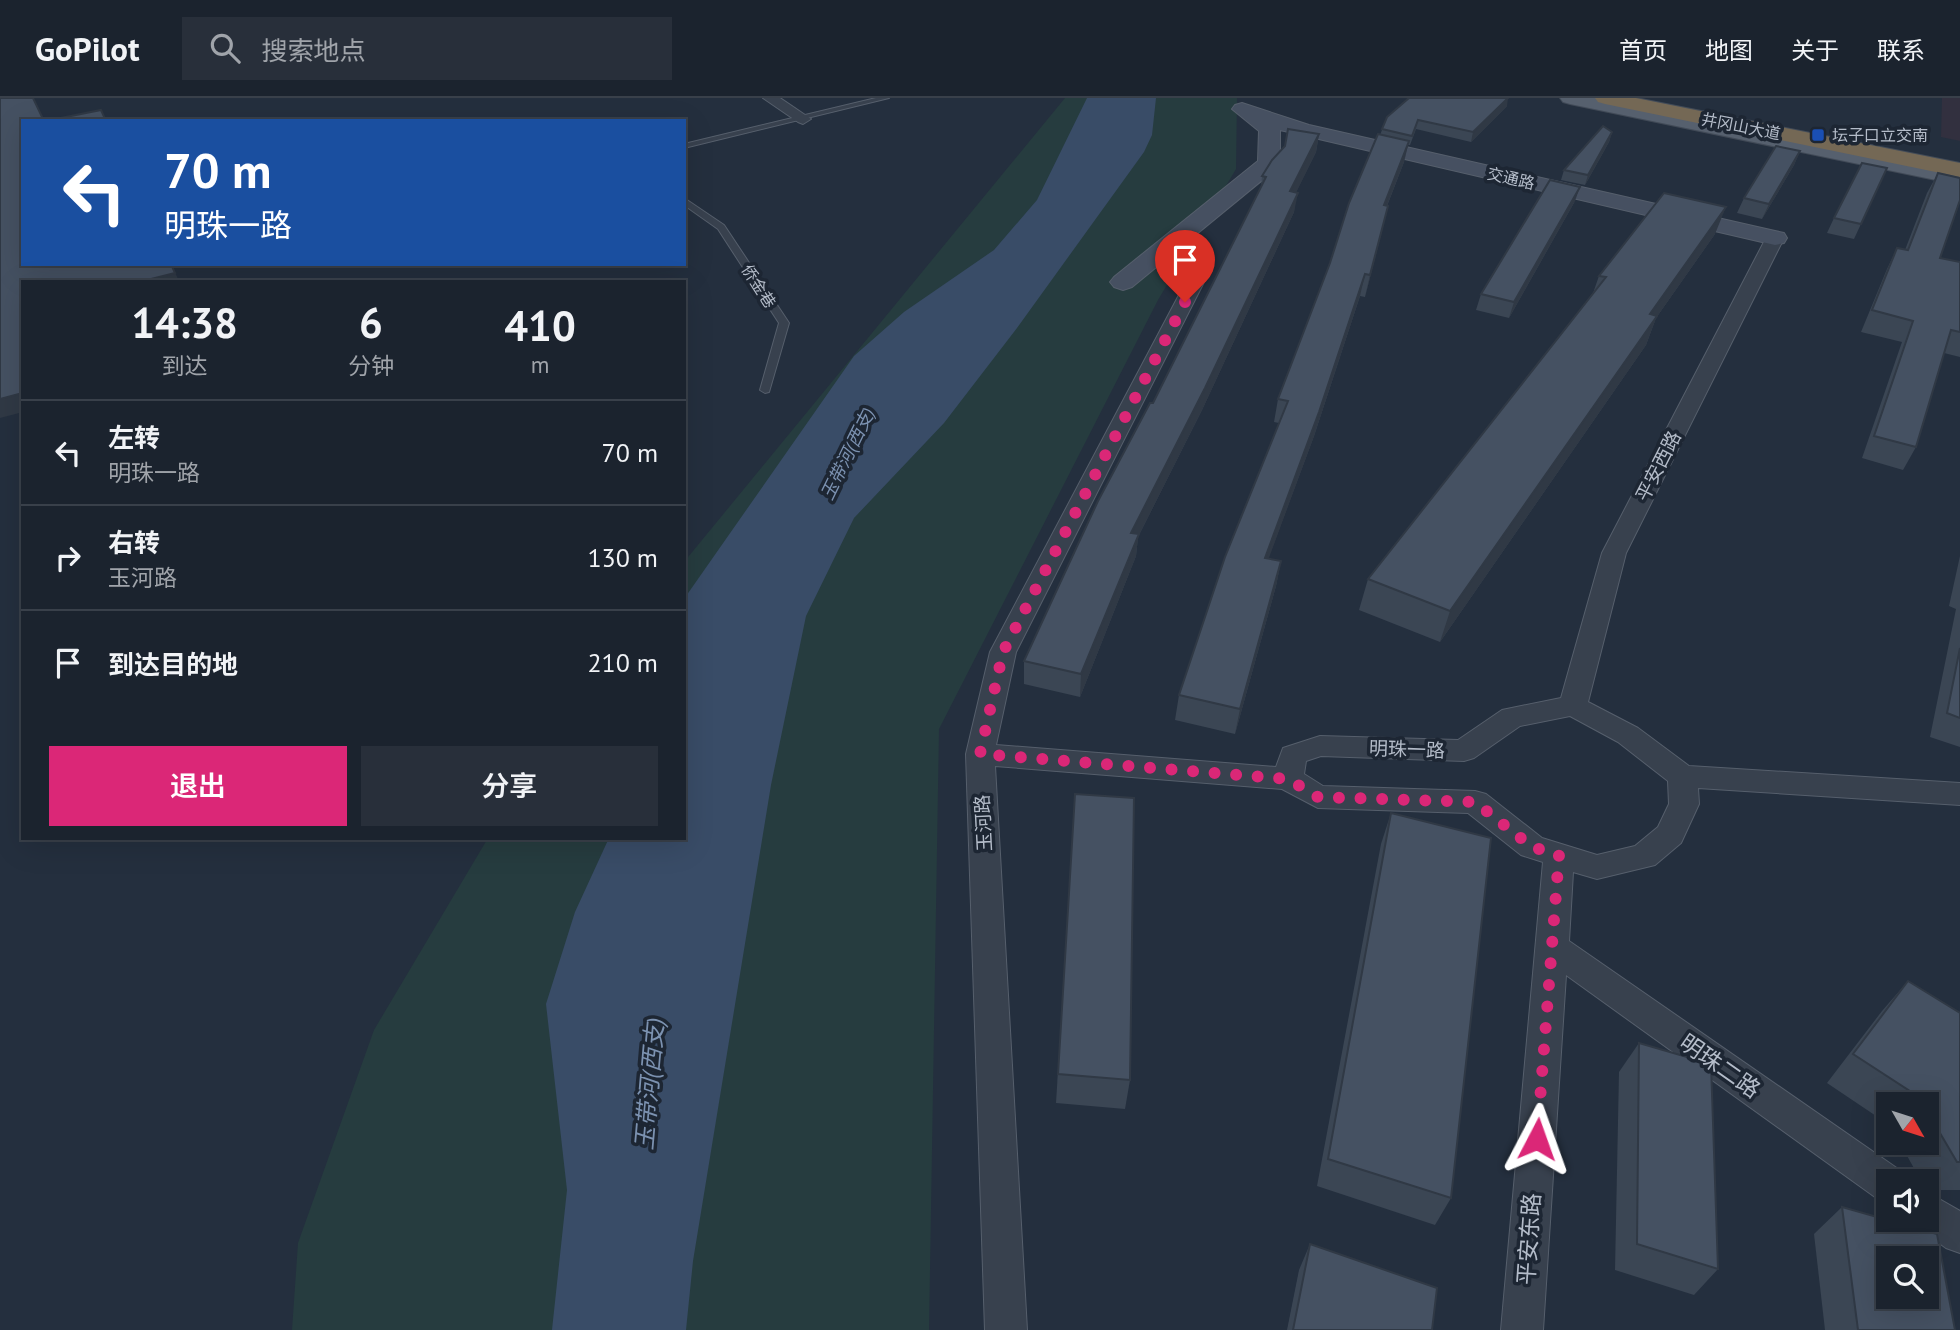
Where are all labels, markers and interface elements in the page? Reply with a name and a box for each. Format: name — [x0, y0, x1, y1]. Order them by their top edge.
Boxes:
search box — [182, 17, 672, 80]
text: GoPilot — [35, 27, 140, 70]
icon: search — [206, 29, 244, 67]
text: 搜索地点 — [262, 34, 366, 67]
text: 首页 — [1619, 35, 1667, 66]
text: 地图 — [1705, 35, 1753, 66]
text: 关于 — [1791, 35, 1839, 66]
text: 联系 — [1877, 35, 1925, 66]
street label: 井冈山大道 — [1700, 109, 1782, 143]
place label: 坛子口立交南 — [1832, 125, 1928, 145]
marker: 坛子口立交南 — [1810, 127, 1826, 143]
text: 70 m — [164, 138, 271, 202]
icon: left — [49, 147, 140, 238]
street label: 交通路 — [1485, 163, 1537, 193]
text: 明珠一路 — [164, 204, 292, 246]
pin — [1155, 230, 1215, 302]
icon: arrive — [1166, 241, 1204, 279]
street label: 侨金巷 — [738, 260, 780, 312]
text: 14:38 — [131, 295, 238, 350]
text: 6 — [359, 295, 383, 350]
text: 410 — [504, 298, 576, 353]
text: m — [531, 350, 549, 379]
text: 到达 — [162, 351, 208, 380]
text: 分钟 — [348, 351, 394, 380]
water label: 玉带河(西支) — [815, 404, 880, 504]
text: 左转 — [108, 421, 160, 454]
street label: 平安西路 — [1630, 427, 1686, 505]
icon: left — [49, 434, 87, 472]
text: 70 m — [602, 436, 658, 469]
text: 明珠一路 — [108, 458, 200, 487]
text: 右转 — [108, 526, 160, 559]
icon: right — [49, 539, 87, 577]
text: 130 m — [587, 541, 658, 574]
text: 玉河路 — [108, 563, 177, 592]
icon: arrive — [49, 644, 87, 682]
text: 210 m — [587, 646, 658, 679]
text: 到达目的地 — [108, 648, 238, 681]
street label: 明珠一路 — [1369, 736, 1445, 762]
button: 退出 — [49, 746, 347, 826]
button: 分享 — [361, 746, 658, 826]
street label: 玉河路 — [970, 794, 996, 852]
water label: 玉带河(西支) — [628, 1016, 671, 1151]
street label: 明珠二路 — [1674, 1027, 1766, 1104]
north arrow — [1876, 1092, 1939, 1155]
map controls — [1876, 1092, 1939, 1309]
position arrow — [1500, 1102, 1574, 1176]
button: sound — [1876, 1169, 1939, 1232]
street label: 平安东路 — [1511, 1192, 1546, 1286]
button: search — [1876, 1246, 1939, 1309]

